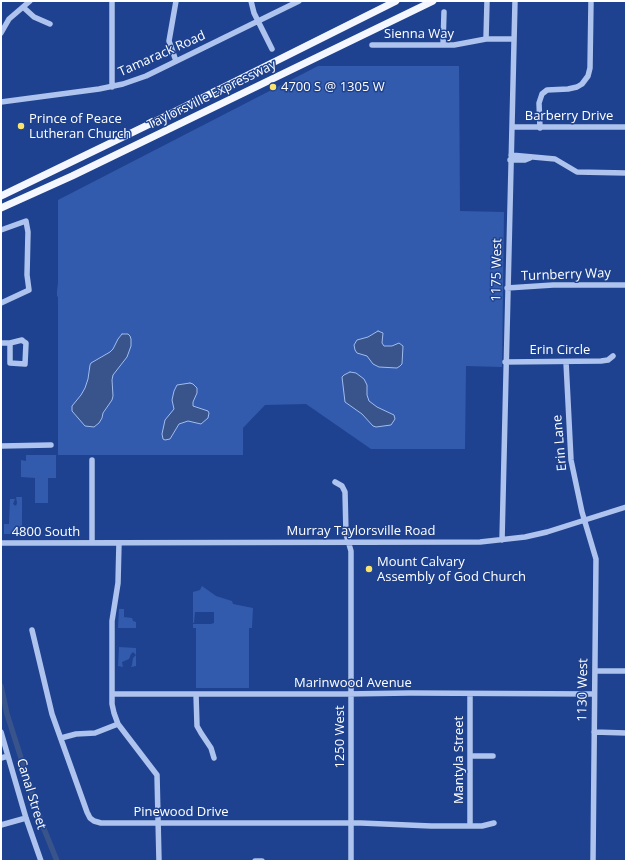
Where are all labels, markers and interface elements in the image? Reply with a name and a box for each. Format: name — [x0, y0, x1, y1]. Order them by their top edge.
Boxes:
street label: Sienna Way — [384, 26, 454, 42]
street label: Tamarack Road — [116, 28, 208, 80]
street label: Taylorsville Expressway — [145, 57, 279, 133]
place label: 4700 S @ 1305 W — [281, 79, 385, 95]
marker: 4700 S @ 1305 W — [268, 82, 278, 92]
street label: Barberry Drive — [525, 108, 613, 124]
place label: Prince of Peace Lutheran Church — [29, 111, 131, 142]
marker: Prince of Peace Lutheran Church — [16, 121, 26, 131]
street label: 1175 West — [489, 238, 505, 302]
street label: Turnberry Way — [521, 266, 611, 284]
street label: Erin Circle — [530, 342, 590, 358]
street label: Erin Lane — [550, 414, 570, 472]
street label: Murray Taylorsville Road — [287, 523, 435, 539]
street label: 4800 South — [12, 524, 80, 540]
place label: Mount Calvary Assembly of God Church — [377, 554, 526, 585]
marker: Mount Calvary Assembly of God Church — [364, 564, 374, 574]
street label: 1130 West — [575, 658, 591, 722]
street label: Marinwood Avenue — [294, 675, 412, 691]
street label: 1250 West — [332, 705, 348, 769]
street label: Mantyla Street — [451, 716, 467, 804]
street label: Canal Street — [13, 757, 49, 831]
street label: Pinewood Drive — [133, 804, 229, 820]

